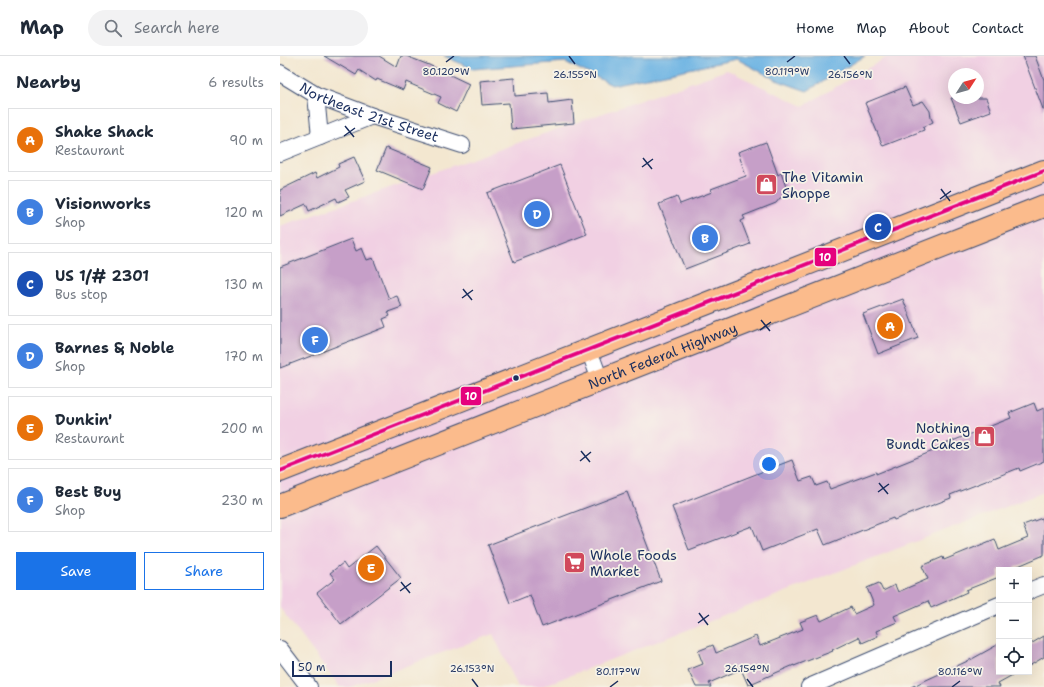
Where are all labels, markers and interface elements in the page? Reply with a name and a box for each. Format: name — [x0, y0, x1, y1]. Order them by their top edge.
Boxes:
search box — [88, 10, 368, 46]
text: Map — [20, 15, 64, 40]
icon: search — [102, 17, 124, 39]
text: Search here — [134, 18, 220, 38]
text: Home — [796, 19, 835, 37]
text: Map — [857, 19, 887, 37]
text: About — [909, 19, 950, 37]
text: Contact — [972, 19, 1024, 37]
text: 80.120°W — [422, 65, 470, 78]
text: 80.119°W — [765, 65, 810, 78]
text: 26.155°N — [553, 68, 597, 81]
text: 26.156°N — [828, 68, 872, 81]
north arrow — [948, 68, 984, 104]
text: Nearby — [16, 71, 81, 93]
text: 6 results — [208, 74, 264, 91]
street label: Northeast 21st Street — [296, 78, 441, 146]
text: Shake Shack — [55, 122, 154, 142]
text: A — [25, 132, 35, 149]
text: 90 m — [229, 132, 263, 149]
text: Restaurant — [55, 142, 125, 159]
place label: The Vitamin Shoppe — [782, 168, 864, 202]
shop icon: The Vitamin Shoppe — [754, 172, 780, 198]
text: Visionworks — [55, 194, 151, 214]
pin: D — [524, 199, 550, 229]
text: B — [26, 204, 34, 221]
text: 120 m — [225, 204, 263, 221]
pin: C — [865, 212, 891, 242]
text: Shop — [55, 214, 85, 231]
pin: B — [692, 223, 718, 253]
line badge: 10 — [814, 247, 837, 267]
text: 10 — [819, 250, 831, 265]
text: US 1/# 2301 — [55, 266, 149, 286]
text: C — [26, 276, 34, 293]
text: 130 m — [225, 276, 263, 293]
text: Bus stop — [55, 286, 107, 303]
pin: A — [877, 311, 903, 341]
street label: North Federal Highway — [585, 318, 740, 393]
pin: F — [302, 325, 328, 355]
text: Barnes & Noble — [55, 338, 175, 358]
text: D — [25, 348, 35, 365]
text: 170 m — [225, 348, 263, 365]
text: Shop — [55, 358, 85, 375]
unlabelled marker — [511, 373, 521, 383]
line badge: 10 — [460, 386, 482, 406]
text: 10 — [465, 389, 477, 404]
text: Dunkin' — [55, 410, 112, 430]
place label: Nothing Bundt Cakes — [886, 419, 970, 453]
text: E — [26, 420, 34, 437]
text: 200 m — [221, 420, 263, 437]
shop icon: Nothing Bundt Cakes — [972, 423, 998, 449]
text: Restaurant — [55, 430, 125, 447]
your location — [759, 454, 779, 474]
text: Best Buy — [55, 482, 121, 502]
text: F — [26, 492, 34, 509]
text: 230 m — [221, 492, 263, 509]
text: Shop — [55, 502, 85, 519]
place label: Whole Foods Market — [590, 546, 677, 580]
supermarket icon: Whole Foods Market — [562, 550, 588, 576]
button: Save — [16, 552, 136, 590]
button: Share — [144, 552, 264, 590]
pin: E — [358, 553, 384, 583]
map controls — [996, 567, 1032, 675]
button: + — [996, 567, 1032, 603]
button: − — [996, 603, 1032, 639]
button: locate — [996, 639, 1032, 675]
scale bar — [292, 659, 392, 678]
text: 50 m — [298, 660, 326, 675]
text: 26.153°N — [450, 662, 494, 675]
text: 26.154°N — [725, 662, 769, 675]
text: 80.117°W — [596, 665, 641, 678]
text: 80.116°W — [938, 665, 983, 678]

